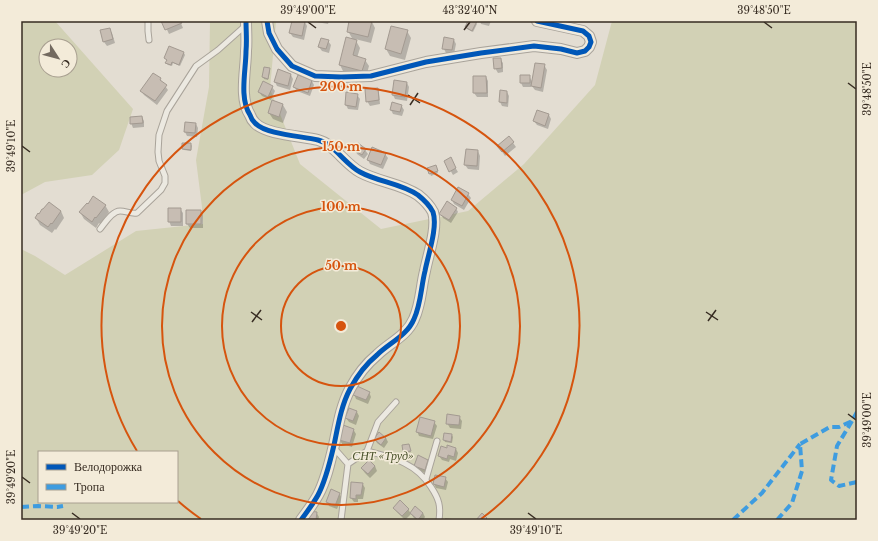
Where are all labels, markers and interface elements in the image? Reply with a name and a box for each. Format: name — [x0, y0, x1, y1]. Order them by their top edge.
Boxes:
text: 39°49'00"E — [280, 4, 336, 17]
text: 43°32'40"N — [442, 4, 498, 17]
text: 39°48'50"E — [737, 4, 791, 17]
north arrow — [38, 38, 78, 78]
text: С — [58, 57, 74, 71]
text: 39°48'50"E — [861, 62, 874, 116]
text: 200 m — [320, 79, 363, 94]
text: 39°49'10"E — [5, 120, 18, 172]
text: 150 m — [322, 139, 361, 154]
text: 100 m — [321, 199, 362, 214]
text: 50 m — [325, 258, 358, 273]
centre of rings — [334, 319, 348, 333]
text: 39°49'00"E — [861, 392, 874, 448]
park label: СНТ «Труд» — [352, 448, 414, 463]
text: 39°49'20"E — [5, 450, 18, 504]
legend — [38, 451, 178, 503]
text: Велодорожка — [74, 459, 143, 474]
text: Тропа — [74, 479, 105, 494]
text: 39°49'20"E — [53, 524, 107, 537]
text: 39°49'10"E — [510, 524, 562, 537]

